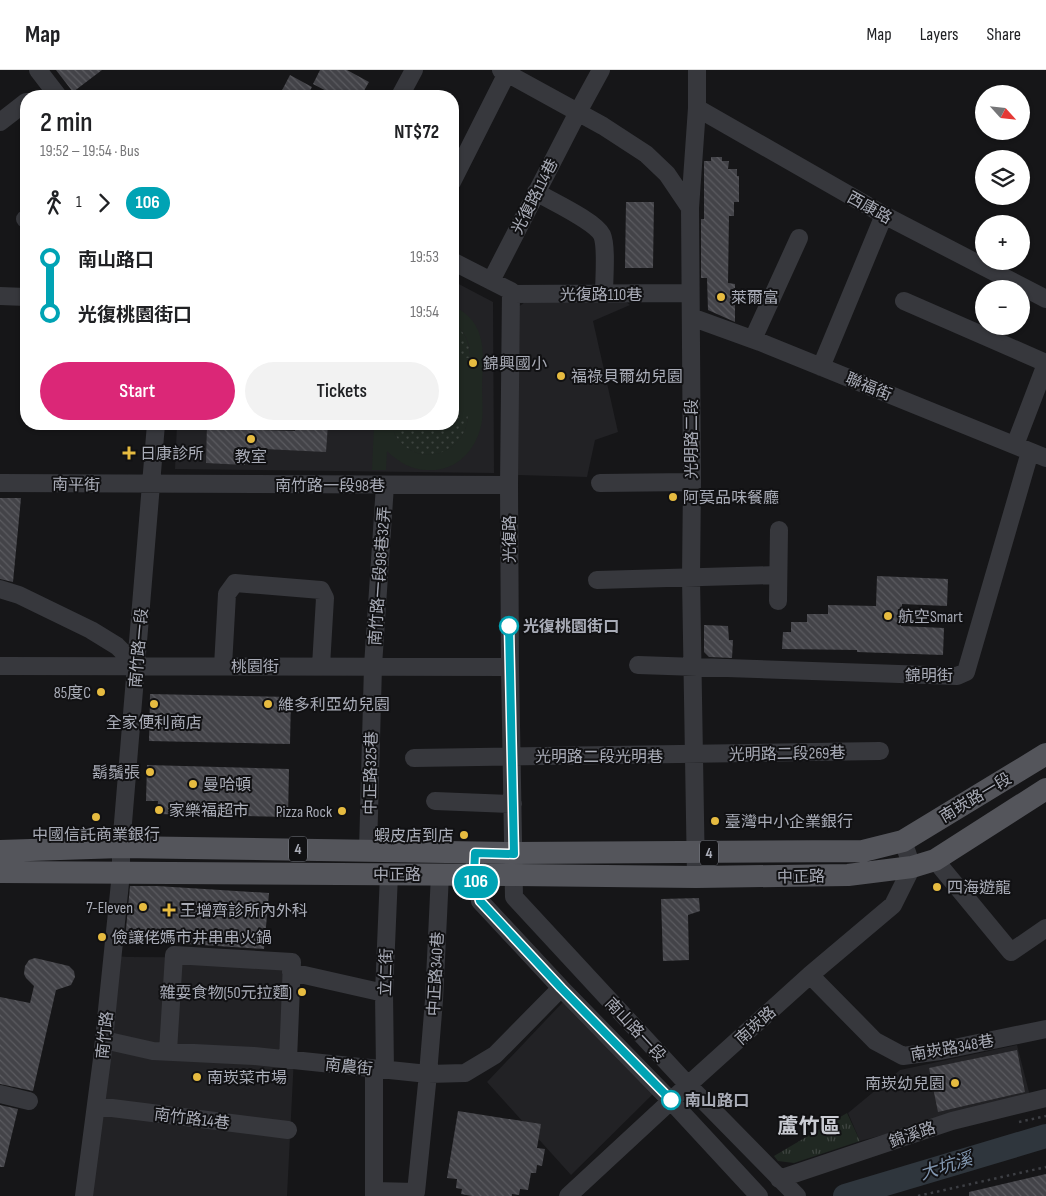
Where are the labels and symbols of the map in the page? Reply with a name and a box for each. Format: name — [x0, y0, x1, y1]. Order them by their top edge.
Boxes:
north arrow — [975, 85, 1030, 140]
street label: 光復路114巷 — [508, 156, 562, 237]
street label: 西康路 — [844, 188, 895, 228]
street label: 光復路110巷 — [560, 286, 642, 305]
place label: 萊爾富 — [731, 289, 779, 308]
marker: 萊爾富 — [715, 291, 727, 303]
place label: 錦興國小 — [483, 355, 547, 374]
marker: 錦興國小 — [467, 357, 479, 369]
place label: 福祿貝爾幼兒園 — [571, 368, 683, 387]
marker: 福祿貝爾幼兒園 — [555, 370, 567, 382]
street label: 聯福街 — [843, 370, 894, 405]
street label: 光明路二段 — [683, 399, 702, 479]
marker: 教室 — [245, 433, 257, 445]
place label: 日康診所 — [140, 445, 204, 464]
marker: 日康診所 — [122, 446, 136, 460]
place label: 教室 — [235, 448, 267, 467]
street label: 南平街 — [52, 476, 100, 495]
street label: 南竹路一段98巷 — [275, 477, 385, 496]
place label: 阿莫品味餐廳 — [683, 489, 779, 508]
marker: 阿莫品味餐廳 — [667, 491, 679, 503]
street label: 南竹路一段98巷32弄 — [366, 506, 395, 646]
street label: 光復路 — [501, 515, 520, 563]
street label: 南竹路一段 — [127, 607, 152, 689]
place label: 航空Smart — [898, 608, 963, 627]
marker: 航空Smart — [882, 610, 894, 622]
marker: 光復桃園街口 — [499, 616, 519, 636]
place label: 光復桃園街口 — [523, 618, 619, 637]
street label: 桃園街 — [231, 658, 279, 677]
street label: 錦明街 — [905, 667, 953, 686]
place label: 85度C — [54, 684, 91, 703]
marker: 85度C — [95, 686, 107, 698]
place label: 維多利亞幼兒園 — [278, 696, 390, 715]
marker: 全家便利商店 — [148, 698, 160, 710]
marker: 維多利亞幼兒園 — [262, 698, 274, 710]
place label: 全家便利商店 — [106, 714, 202, 733]
street label: 中正路325巷 — [361, 731, 382, 815]
street label: 光明路二段269巷 — [729, 744, 845, 765]
street label: 光明路二段光明巷 — [535, 748, 663, 767]
place label: 鬍鬚張 — [92, 764, 140, 783]
marker: 鬍鬚張 — [144, 766, 156, 778]
street label: 南崁路一段 — [937, 770, 1015, 827]
place label: 曼哈頓 — [203, 776, 251, 795]
marker: 曼哈頓 — [187, 778, 199, 790]
place label: 家樂福超市 — [169, 802, 249, 821]
place label: Pizza Rock — [276, 803, 332, 822]
marker: 家樂福超市 — [153, 804, 165, 816]
marker: Pizza Rock — [336, 805, 348, 817]
marker: 中國信託商業銀行 — [90, 811, 102, 823]
place label: 臺灣中小企業銀行 — [725, 813, 853, 832]
marker: 臺灣中小企業銀行 — [709, 815, 721, 827]
place label: 中國信託商業銀行 — [32, 826, 160, 845]
place label: 蝦皮店到店 — [374, 827, 454, 846]
marker: 蝦皮店到店 — [458, 829, 470, 841]
road number: 4 — [289, 836, 307, 862]
road number: 4 — [700, 840, 718, 866]
street label: 中正路 — [373, 866, 421, 885]
line badge: 106 — [447, 866, 505, 898]
street label: 中正路 — [777, 868, 825, 887]
place label: 四海遊龍 — [947, 879, 1011, 898]
marker: 四海遊龍 — [931, 881, 943, 893]
place label: 7-Eleven — [86, 899, 133, 918]
marker: 7-Eleven — [137, 901, 149, 913]
place label: 王增齊診所內外科 — [180, 902, 308, 921]
marker: 王增齊診所內外科 — [162, 903, 176, 917]
place label: 儉讓佬媽市井串串火鍋 — [112, 929, 272, 948]
marker: 儉讓佬媽市井串串火鍋 — [96, 931, 108, 943]
street label: 中正路340巷 — [425, 931, 448, 1017]
street label: 立仁街 — [376, 948, 397, 996]
place label: 雜耍食物(50元拉麵) — [160, 984, 292, 1003]
marker: 雜耍食物(50元拉麵) — [296, 986, 308, 998]
street label: 南山路一段 — [601, 994, 669, 1066]
street label: 南崁路 — [732, 1003, 780, 1049]
street label: 南竹路 — [94, 1010, 117, 1060]
street label: 南崁路348巷 — [909, 1032, 996, 1065]
street label: 南農街 — [324, 1056, 374, 1079]
place label: 南崁菜市場 — [207, 1069, 287, 1088]
marker: 南崁菜市場 — [191, 1071, 203, 1083]
place label: 南崁幼兒園 — [865, 1075, 945, 1094]
marker: 南崁幼兒園 — [949, 1077, 961, 1089]
marker: 南山路口 — [661, 1090, 681, 1110]
place label: 南山路口 — [685, 1092, 749, 1111]
street label: 南竹路14巷 — [153, 1105, 231, 1134]
district label: 蘆竹區 — [778, 1114, 841, 1139]
street label: 錦溪路 — [887, 1119, 938, 1152]
water label: 大坑溪 — [917, 1148, 978, 1184]

